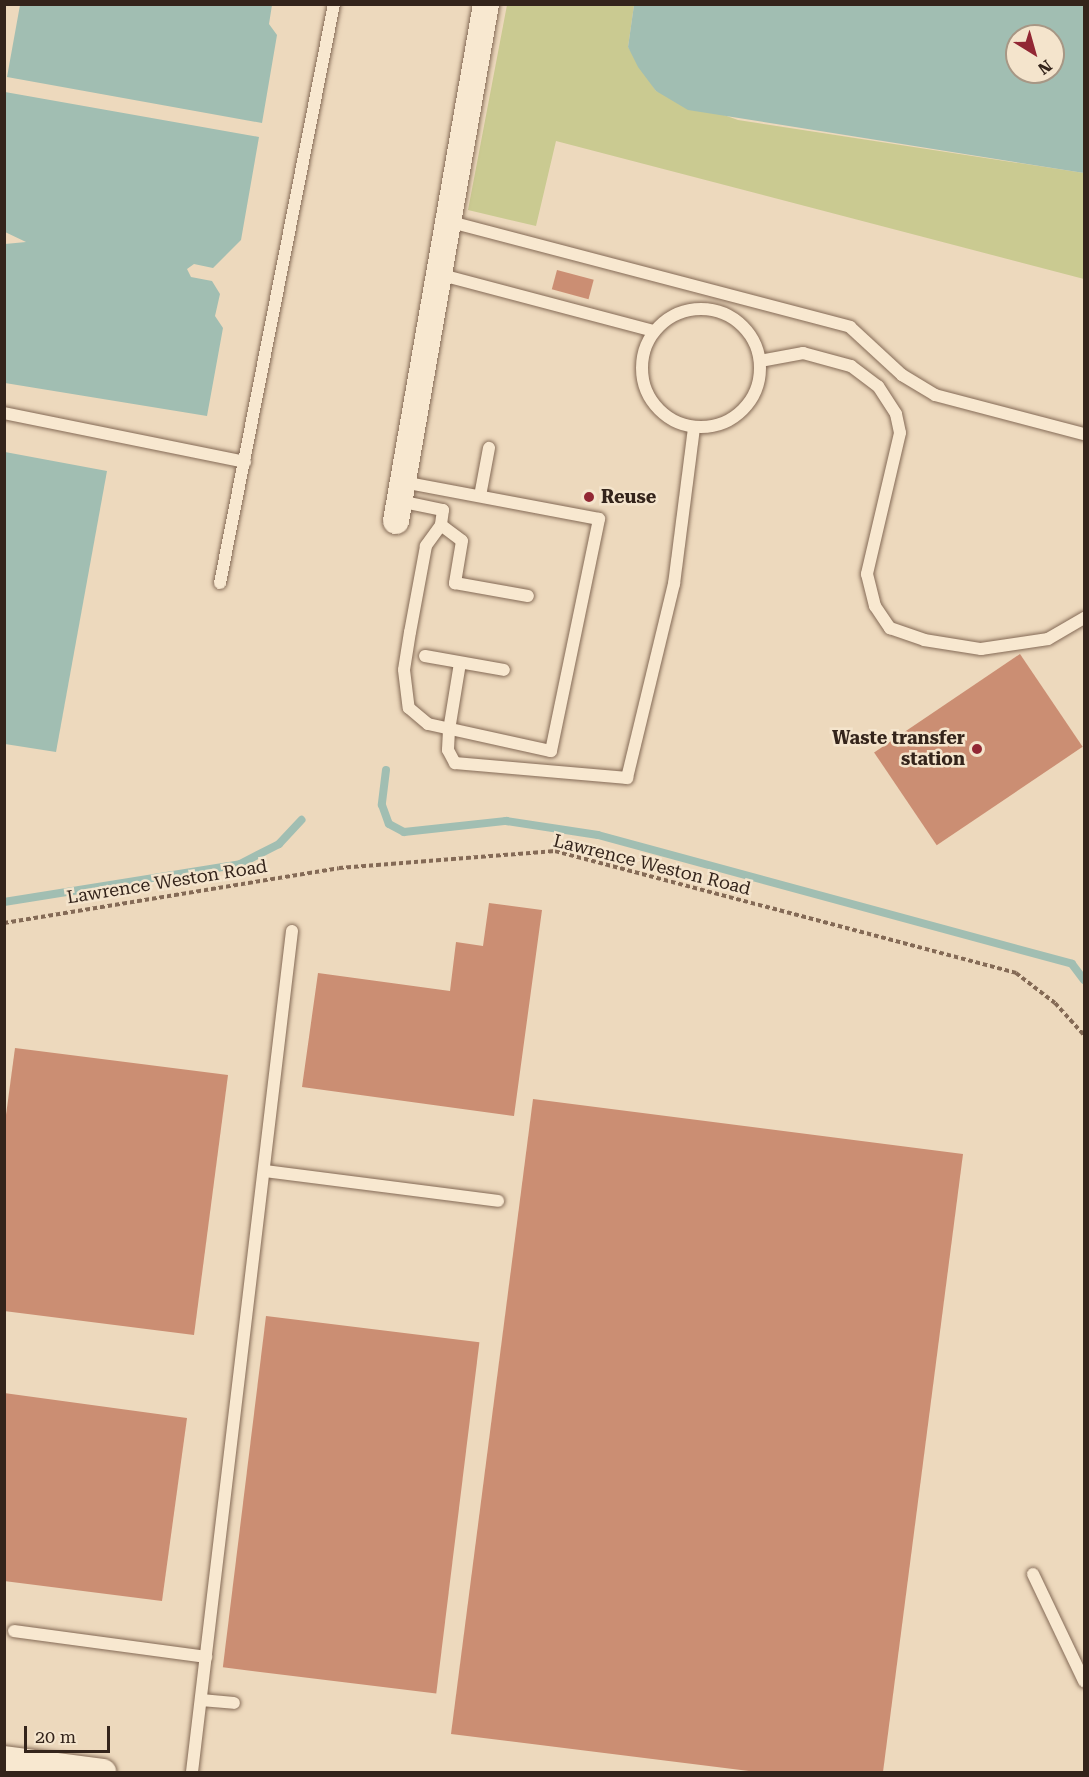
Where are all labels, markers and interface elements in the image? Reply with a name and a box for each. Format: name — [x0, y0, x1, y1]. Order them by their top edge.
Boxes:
north arrow — [1005, 24, 1065, 84]
text: N — [1034, 56, 1056, 78]
place label: Reuse — [601, 486, 656, 508]
marker: Reuse — [582, 490, 596, 504]
place label: Waste transfer station — [832, 728, 965, 771]
marker: Waste transfer station — [970, 742, 984, 756]
street label: Lawrence Weston Road — [551, 830, 753, 900]
street label: Lawrence Weston Road — [65, 855, 269, 909]
scale bar — [27, 1714, 112, 1752]
text: 20 m — [35, 1726, 76, 1747]

